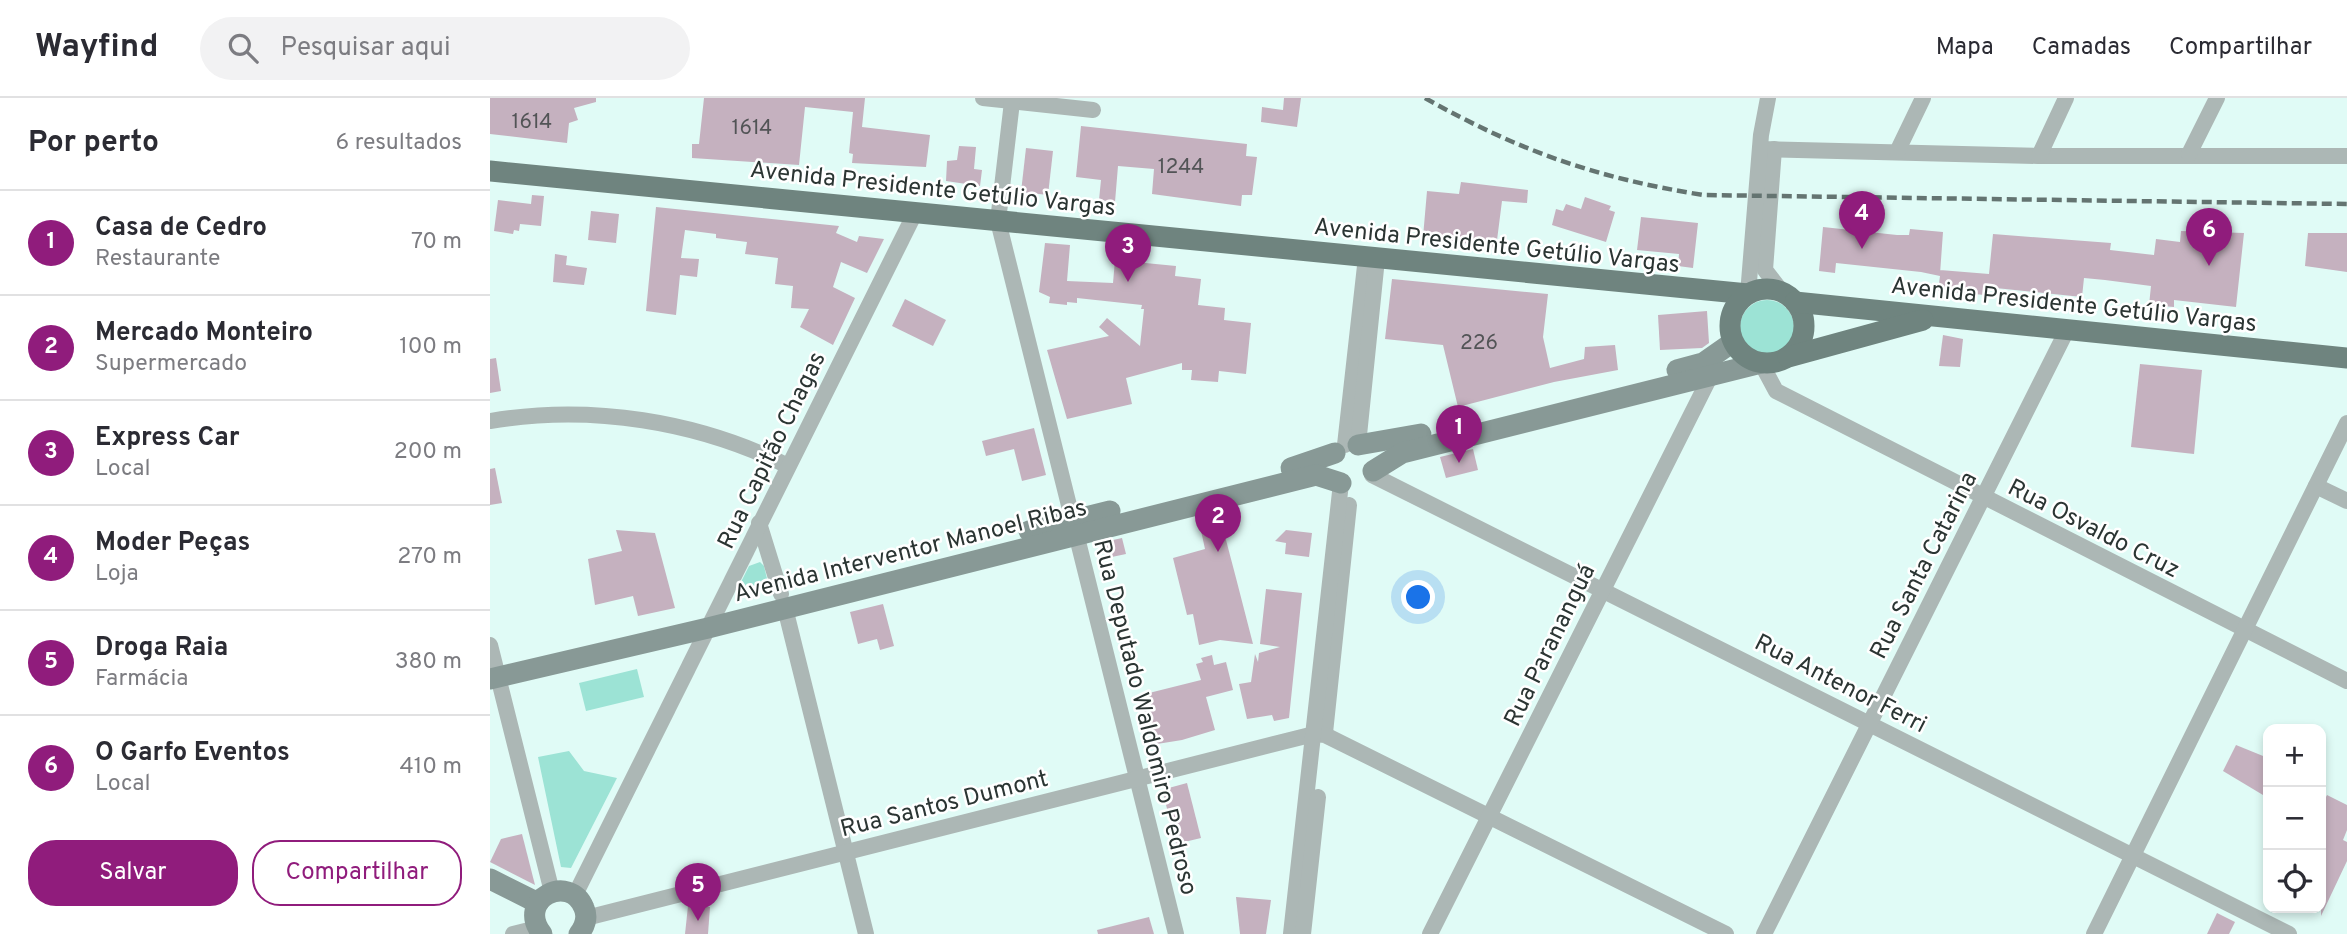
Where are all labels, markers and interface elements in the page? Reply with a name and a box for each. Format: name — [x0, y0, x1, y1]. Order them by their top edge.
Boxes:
search box — [200, 17, 690, 80]
text: Wayfind — [35, 27, 158, 69]
icon: search — [224, 29, 262, 67]
text: Pesquisar aqui — [280, 32, 451, 65]
text: Mapa — [1936, 33, 1994, 63]
text: Camadas — [2032, 33, 2131, 63]
text: Compartilhar — [2169, 33, 2312, 63]
house number: 1614 — [512, 109, 552, 136]
house number: 1614 — [732, 115, 772, 142]
text: Por perto — [28, 125, 159, 162]
text: 6 resultados — [336, 129, 462, 158]
house number: 1244 — [1158, 154, 1204, 181]
street label: Avenida Presidente Getúlio Vargas — [748, 156, 1117, 224]
pin: 4 — [1839, 191, 1885, 249]
pin: 6 — [2186, 208, 2232, 266]
text: Casa de Cedro — [95, 212, 267, 245]
street label: Avenida Presidente Getúlio Vargas — [1312, 213, 1681, 281]
pin: 3 — [1105, 224, 1151, 282]
text: 1 — [46, 228, 56, 257]
text: 70 m — [411, 228, 462, 257]
text: Restaurante — [95, 245, 220, 274]
street label: Avenida Presidente Getúlio Vargas — [1889, 272, 2258, 340]
text: Mercado Monteiro — [95, 317, 313, 350]
house number: 226 — [1460, 330, 1498, 357]
text: 2 — [44, 333, 58, 362]
text: 100 m — [399, 333, 462, 362]
street label: Rua Capitão Chagas — [712, 347, 834, 554]
text: Supermercado — [95, 350, 247, 379]
pin: 1 — [1436, 405, 1482, 463]
text: Express Car — [95, 422, 240, 455]
text: 3 — [44, 438, 58, 467]
text: 200 m — [394, 438, 462, 467]
text: Local — [95, 455, 150, 484]
street label: Rua Santa Catarina — [1865, 467, 1985, 665]
street label: Rua Osvaldo Cruz — [2002, 474, 2184, 586]
street label: Avenida Interventor Manoel Ribas — [731, 494, 1090, 610]
pin: 2 — [1195, 494, 1241, 552]
text: Moder Peças — [95, 527, 250, 560]
street label: Rua Deputado Waldomiro Pedroso — [1085, 537, 1203, 898]
text: 4 — [44, 543, 58, 572]
text: 270 m — [397, 543, 462, 572]
text: Loja — [95, 560, 139, 589]
street label: Rua Parananguá — [1499, 560, 1603, 732]
your location — [1401, 580, 1435, 614]
street label: Rua Antenor Ferri — [1749, 628, 1931, 741]
text: Droga Raia — [95, 632, 228, 665]
text: 5 — [44, 648, 58, 677]
text: 380 m — [395, 648, 462, 677]
text: Farmácia — [95, 665, 188, 694]
map controls — [2263, 724, 2326, 913]
button: + — [2263, 724, 2326, 787]
text: O Garfo Eventos — [95, 737, 290, 770]
text: 6 — [44, 753, 58, 782]
text: 410 m — [399, 753, 462, 782]
street label: Rua Santos Dumont — [837, 765, 1052, 845]
text: Local — [95, 770, 150, 799]
button: − — [2263, 787, 2326, 850]
button: Salvar — [28, 840, 238, 906]
button: Compartilhar — [252, 840, 462, 906]
button: locate — [2263, 850, 2326, 913]
pin: 5 — [675, 863, 721, 921]

